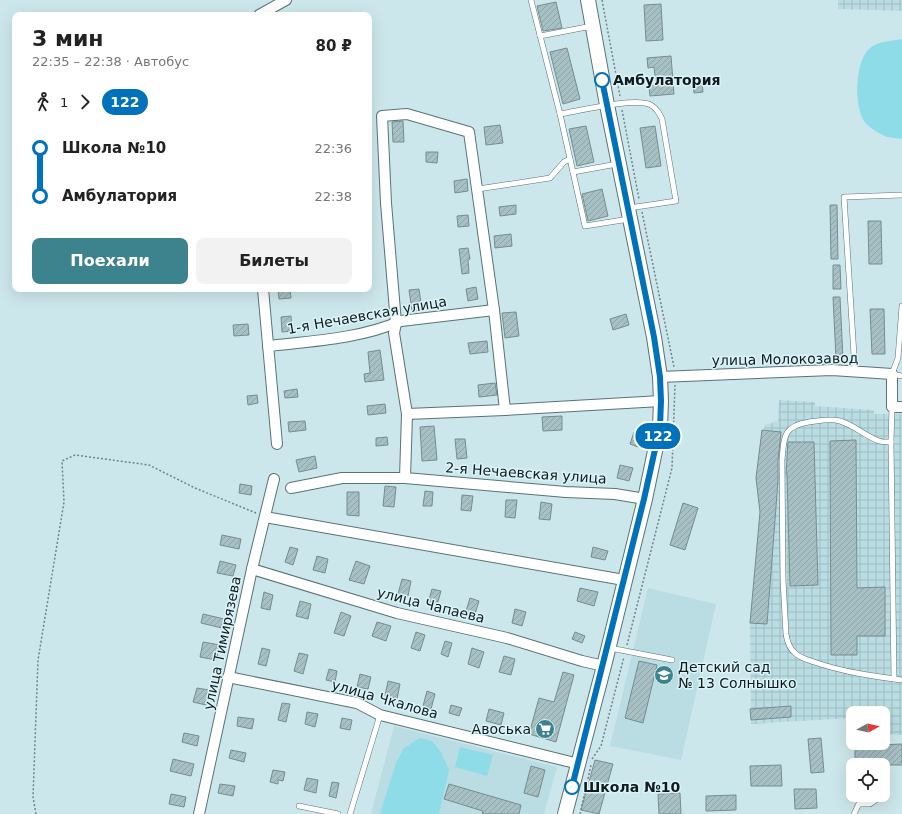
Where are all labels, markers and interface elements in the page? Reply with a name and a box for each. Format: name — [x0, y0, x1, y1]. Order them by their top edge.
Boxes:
text: 3 мин — [32, 26, 104, 51]
text: 80 ₽ — [315, 37, 352, 55]
text: 22:35 – 22:38 · Автобус — [32, 54, 189, 69]
marker: Амбулатория — [594, 72, 610, 88]
place label: Амбулатория — [613, 72, 720, 88]
icon: walk — [32, 91, 54, 113]
icon: forward — [74, 91, 96, 113]
text: 122 — [110, 94, 140, 110]
text: 1 — [60, 95, 68, 110]
text: Школа №10 — [62, 139, 166, 157]
text: 22:36 — [315, 141, 352, 156]
text: Амбулатория — [62, 187, 177, 205]
text: 22:38 — [315, 189, 352, 204]
button: Поехали — [32, 238, 188, 284]
button: Билеты — [196, 238, 352, 284]
street label: 1-я Нечаевская улица — [286, 293, 448, 337]
street label: улица Молокозавод — [712, 350, 858, 368]
line badge: 122 — [635, 423, 681, 449]
text: 122 — [643, 428, 673, 444]
street label: 2-я Нечаевская улица — [445, 459, 607, 487]
street label: улица Тимирязева — [200, 575, 244, 711]
street label: улица Чапаева — [376, 584, 486, 626]
place label: Детский сад № 13 Солнышко — [678, 659, 797, 691]
school or university icon: Детский сад № 13 Солнышко — [653, 664, 675, 686]
street label: улица Чкалова — [330, 676, 440, 722]
north arrow — [846, 706, 890, 750]
map controls — [846, 706, 890, 802]
supermarket icon: Авоська — [534, 718, 556, 740]
place label: Авоська — [472, 721, 531, 737]
button: locate — [846, 758, 890, 802]
marker: Школа №10 — [564, 779, 580, 795]
place label: Школа №10 — [583, 779, 681, 795]

